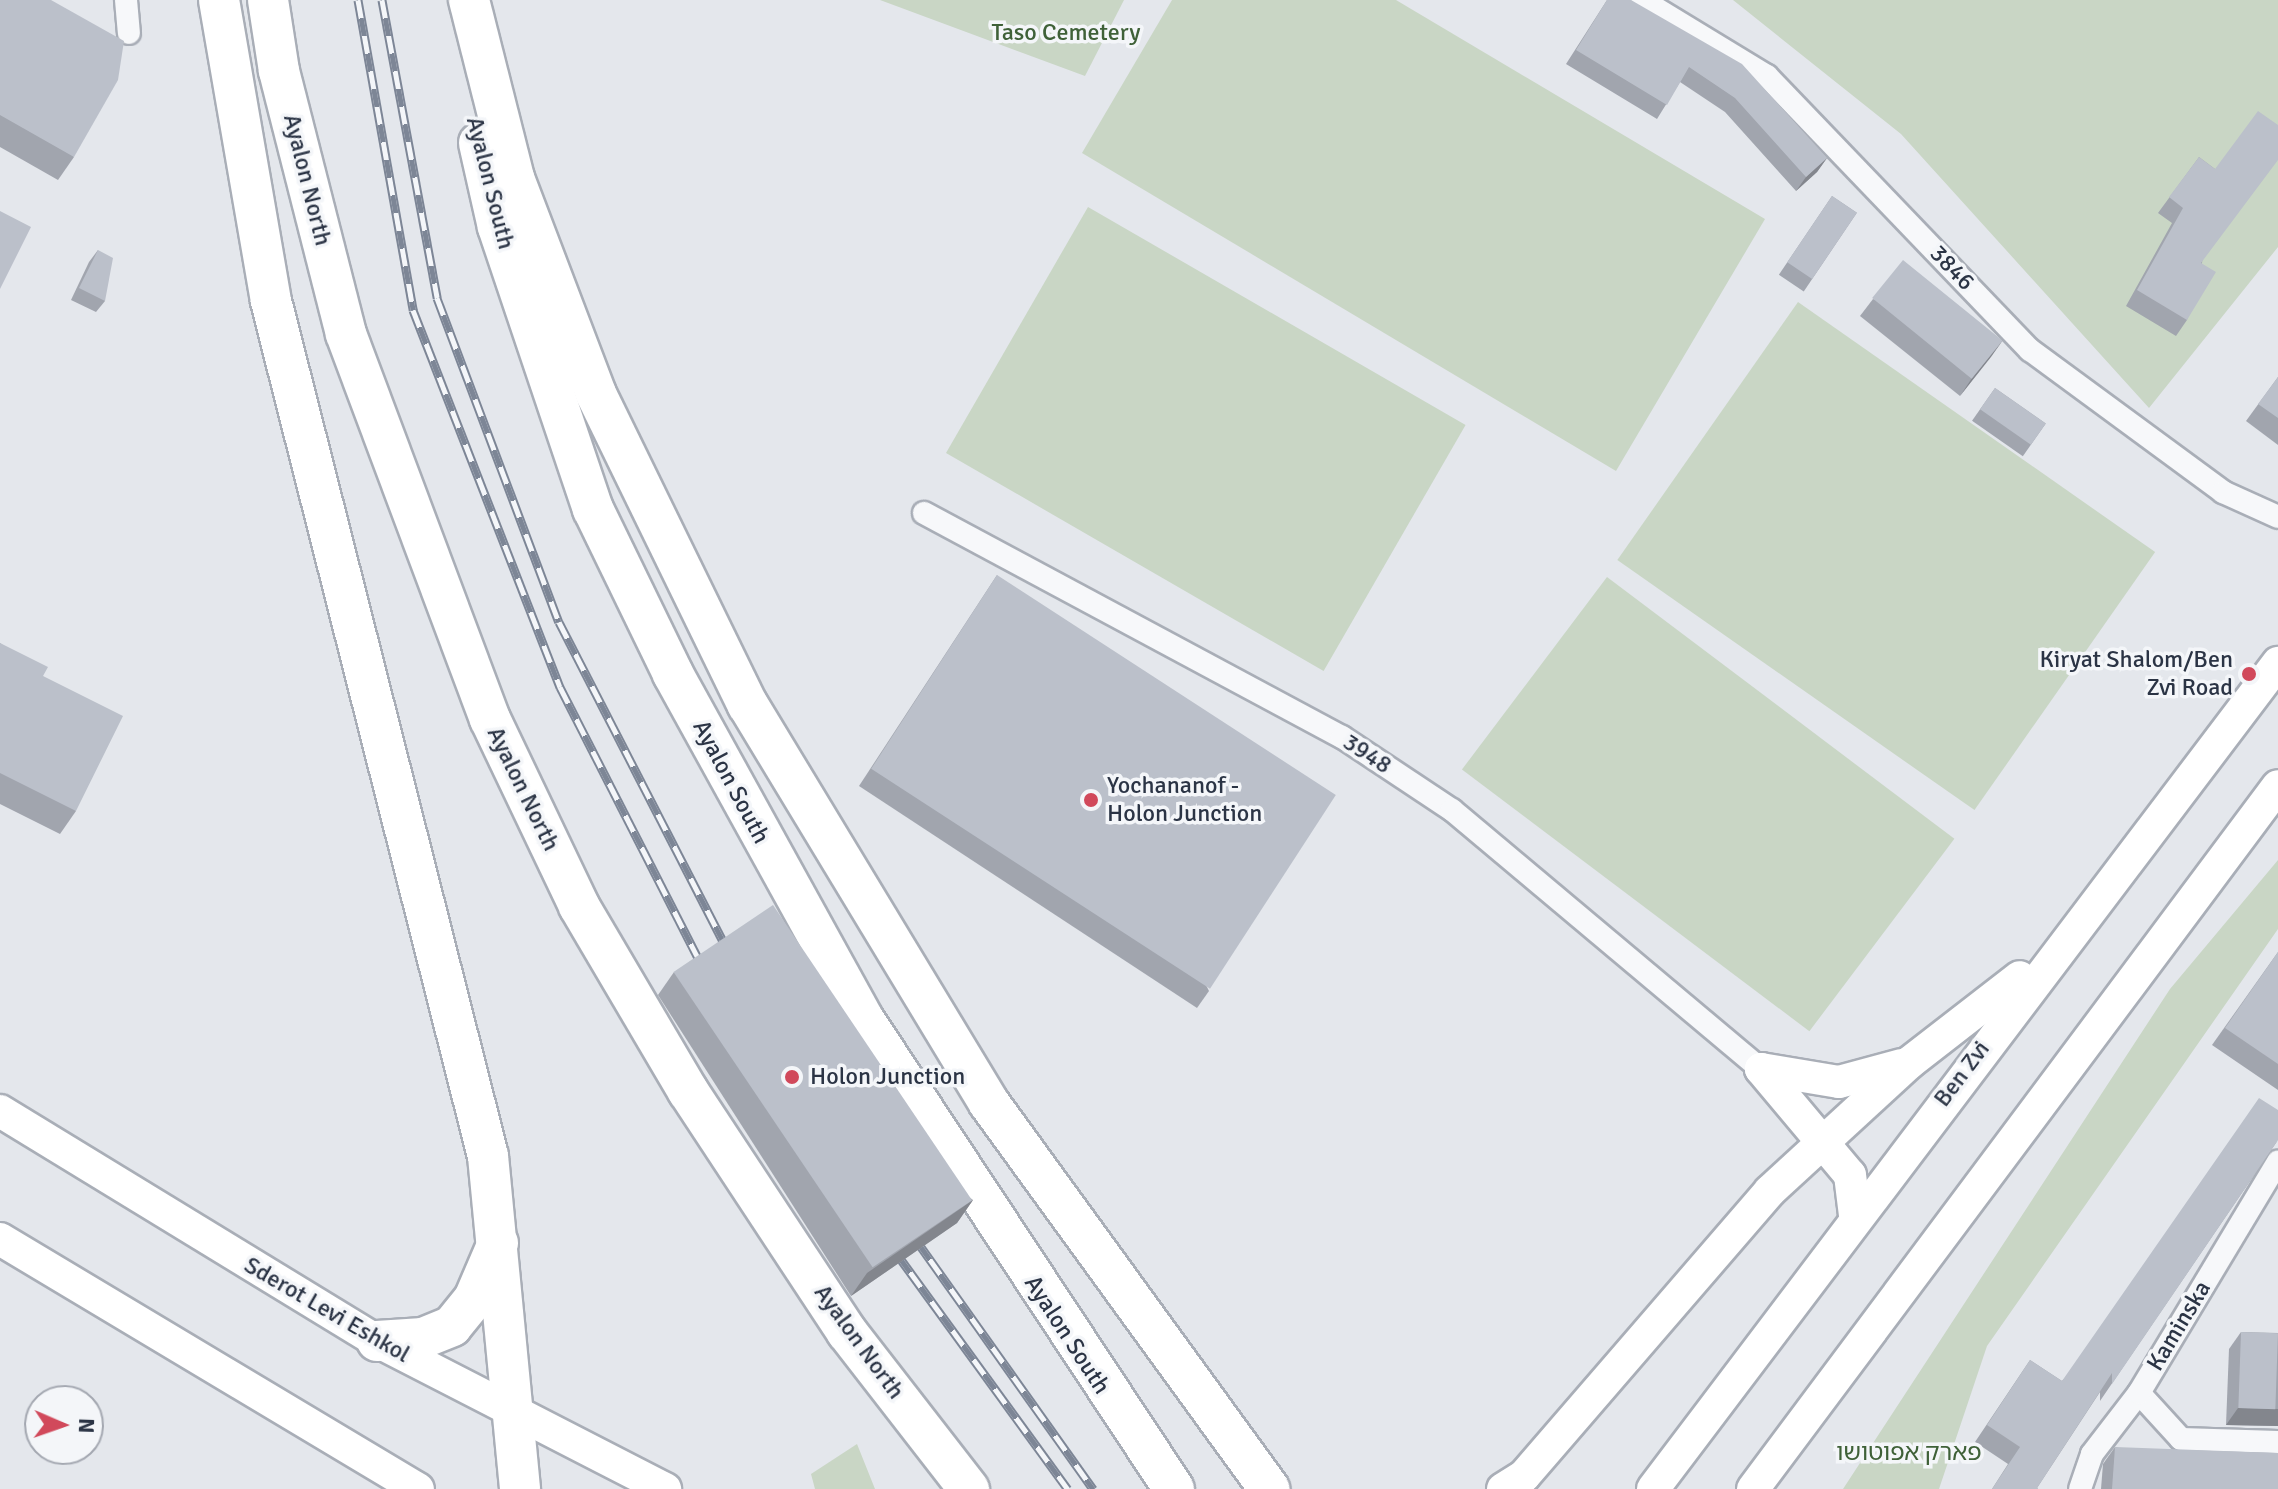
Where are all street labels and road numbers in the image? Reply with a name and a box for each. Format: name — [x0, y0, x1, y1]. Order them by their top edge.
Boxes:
street label: Ayalon North — [277, 111, 337, 249]
street label: Ayalon South — [460, 114, 520, 252]
street label: 3846 — [1924, 239, 1980, 297]
street label: Ayalon South — [686, 715, 776, 849]
street label: Ayalon North — [481, 722, 565, 856]
street label: 3948 — [1337, 728, 1397, 780]
street label: Ben Zvi — [1928, 1035, 1996, 1113]
street label: Sderot Levi Eshkol — [239, 1251, 415, 1369]
street label: Ayalon South — [1018, 1270, 1116, 1400]
street label: Kaminska — [2141, 1276, 2217, 1376]
street label: Ayalon North — [808, 1279, 910, 1405]

